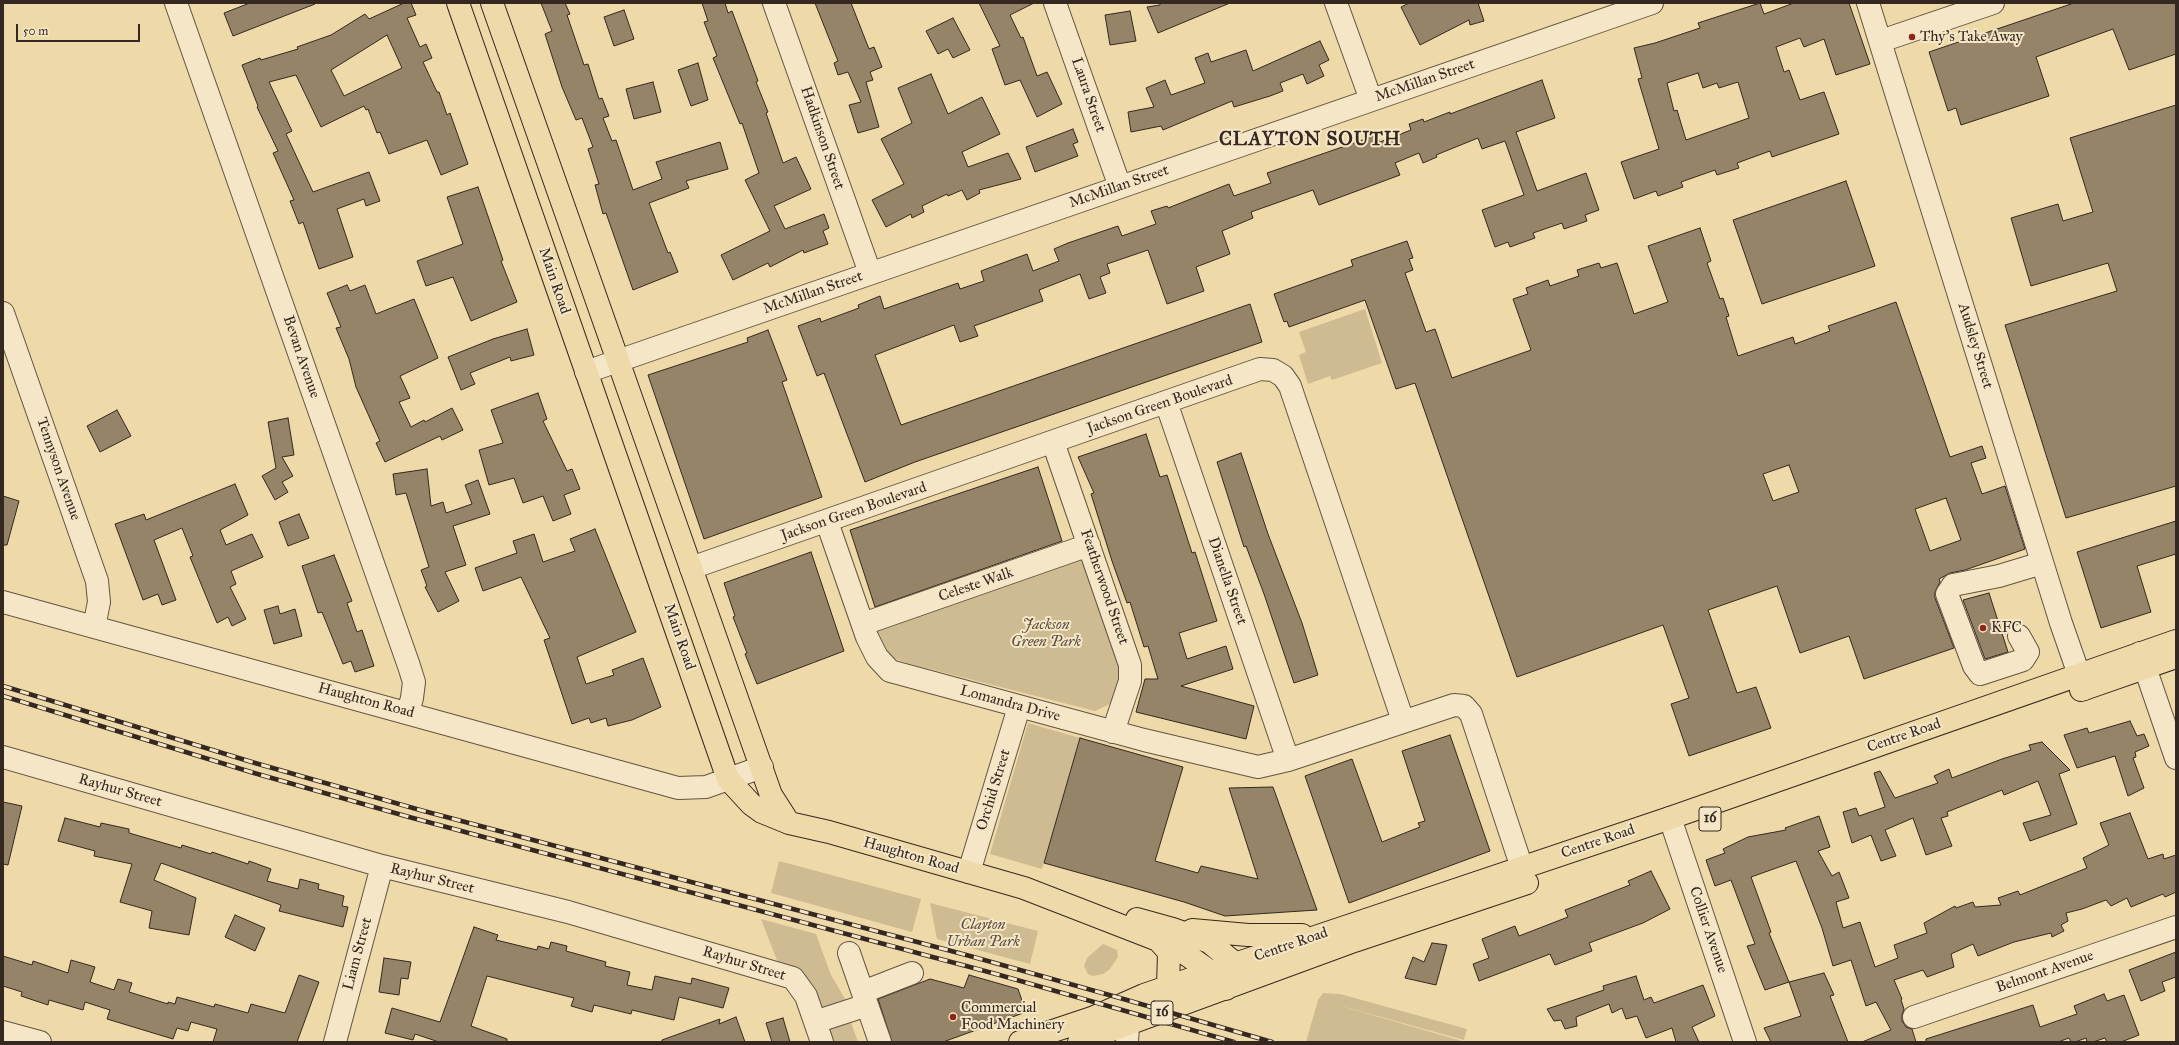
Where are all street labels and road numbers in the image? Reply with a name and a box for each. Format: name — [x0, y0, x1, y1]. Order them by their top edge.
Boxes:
street label: Laura Street — [1067, 55, 1109, 135]
street label: McMillan Street — [1373, 56, 1477, 106]
street label: Hadkinson Street — [796, 84, 848, 192]
street label: McMillan Street — [1067, 162, 1171, 212]
street label: Main Road — [534, 245, 574, 317]
street label: McMillan Street — [761, 268, 865, 318]
street label: Audsley Street — [1953, 301, 1997, 391]
street label: Bevan Avenue — [278, 313, 324, 401]
street label: Jackson Green Boulevard — [1085, 372, 1235, 438]
street label: Tennyson Avenue — [32, 415, 84, 523]
street label: Jackson Green Boulevard — [779, 479, 929, 545]
street label: Featherwood Street — [1076, 527, 1132, 647]
street label: Dianella Street — [1204, 535, 1250, 627]
street label: Celeste Walk — [936, 564, 1016, 606]
street label: Main Road — [659, 601, 699, 673]
street label: Haughton Road — [316, 680, 416, 722]
street label: Lomandra Drive — [958, 682, 1062, 726]
street label: Centre Road — [1865, 715, 1943, 757]
street label: Orchid Street — [973, 747, 1015, 833]
street label: Rayhur Street — [76, 770, 164, 812]
road number: 16 — [1699, 807, 1721, 831]
street label: Centre Road — [1559, 821, 1637, 863]
street label: Haughton Road — [861, 834, 961, 878]
street label: Rayhur Street — [388, 860, 476, 898]
street label: Collier Avenue — [1685, 884, 1731, 976]
street label: Liam Street — [340, 916, 376, 992]
street label: Centre Road — [1252, 924, 1330, 966]
street label: Rayhur Street — [700, 943, 788, 985]
street label: Belmont Avenue — [1994, 947, 2096, 997]
road number: 16 — [1151, 1001, 1173, 1025]

